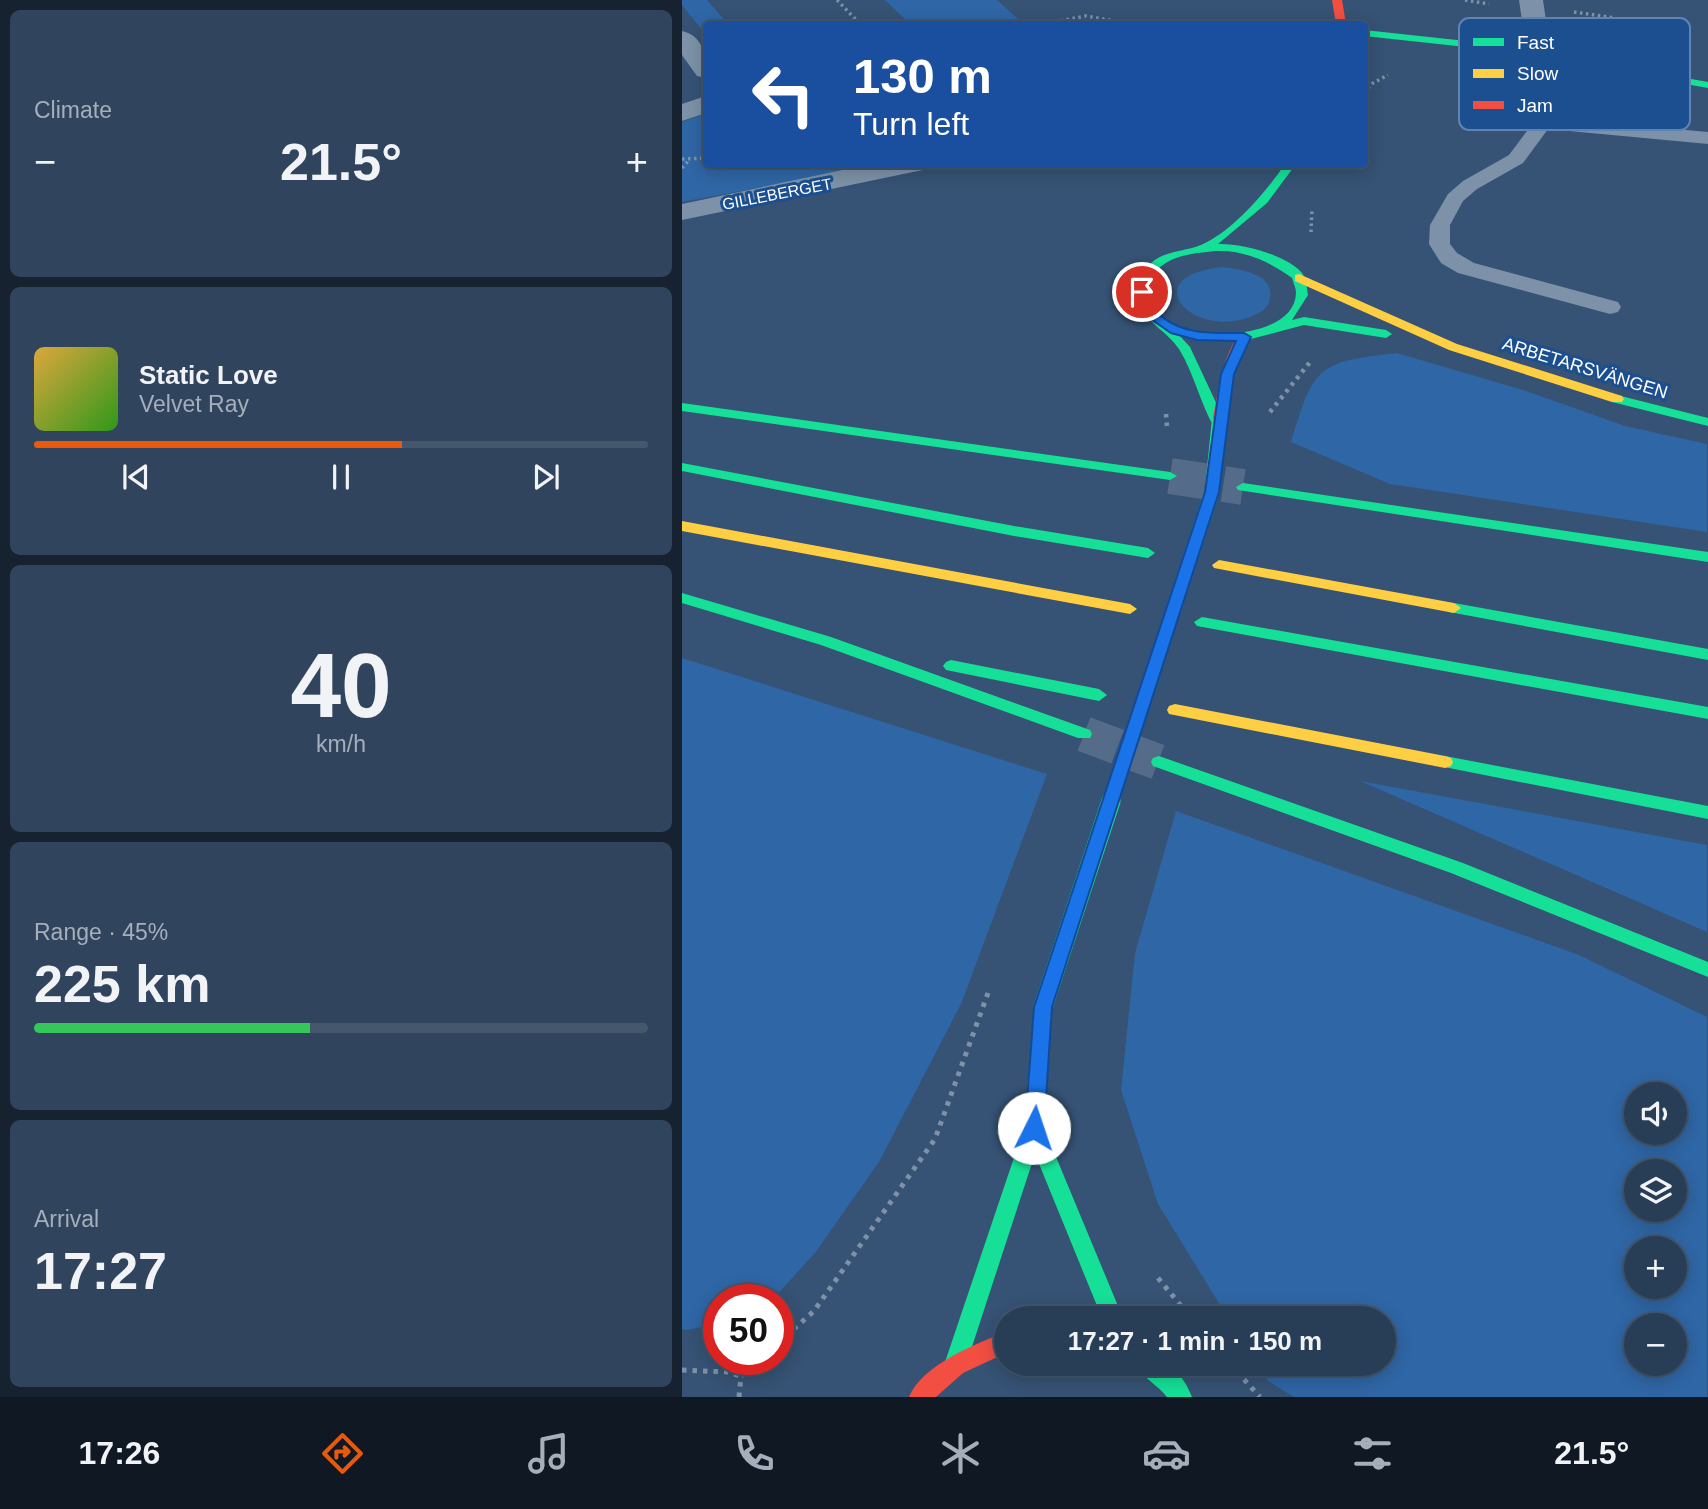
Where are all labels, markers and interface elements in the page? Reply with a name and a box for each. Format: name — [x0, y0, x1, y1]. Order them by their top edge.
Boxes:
legend — [1459, 18, 1690, 130]
text: Fast — [1517, 32, 1555, 53]
icon: left — [738, 49, 829, 140]
text: 130 m — [853, 49, 992, 103]
text: Slow — [1517, 63, 1558, 84]
text: Jam — [1517, 95, 1553, 116]
text: Climate — [34, 97, 112, 123]
text: Turn left — [853, 106, 969, 142]
text: 21.5° — [280, 133, 402, 191]
text: − — [34, 141, 56, 183]
text: + — [626, 141, 648, 183]
street label: GILLEBERGET — [721, 175, 833, 213]
pin — [1112, 262, 1172, 322]
icon: arrive — [1123, 273, 1161, 311]
street label: ARBETARSVÄNGEN — [1500, 333, 1670, 403]
text: Static Love — [139, 360, 278, 390]
text: Velvet Ray — [139, 391, 249, 417]
icon: previous — [117, 458, 155, 496]
icon: pause — [322, 458, 360, 496]
icon: next — [527, 458, 565, 496]
text: 40 — [290, 635, 392, 736]
text: km/h — [316, 731, 366, 757]
text: Range · 45% — [34, 919, 168, 945]
text: 225 km — [34, 955, 210, 1013]
map controls — [1624, 1082, 1687, 1376]
button: sound — [1624, 1082, 1687, 1145]
position arrow — [997, 1091, 1071, 1165]
button: layers — [1624, 1159, 1687, 1222]
text: Arrival — [34, 1206, 99, 1232]
button: + — [1624, 1236, 1687, 1299]
text: 17:27 — [34, 1242, 167, 1300]
speed limit sign: 50 — [703, 1284, 794, 1375]
button: − — [1624, 1313, 1687, 1376]
text: 17:27 · 1 min · 150 m — [1068, 1326, 1322, 1356]
icon: directions — [318, 1429, 367, 1478]
icon: music — [524, 1429, 573, 1478]
icon: phone — [730, 1429, 779, 1478]
icon: climate — [936, 1429, 985, 1478]
icon: car — [1142, 1429, 1191, 1478]
icon: filters — [1348, 1429, 1397, 1478]
text: 17:26 — [79, 1435, 160, 1471]
text: 21.5° — [1554, 1435, 1629, 1471]

